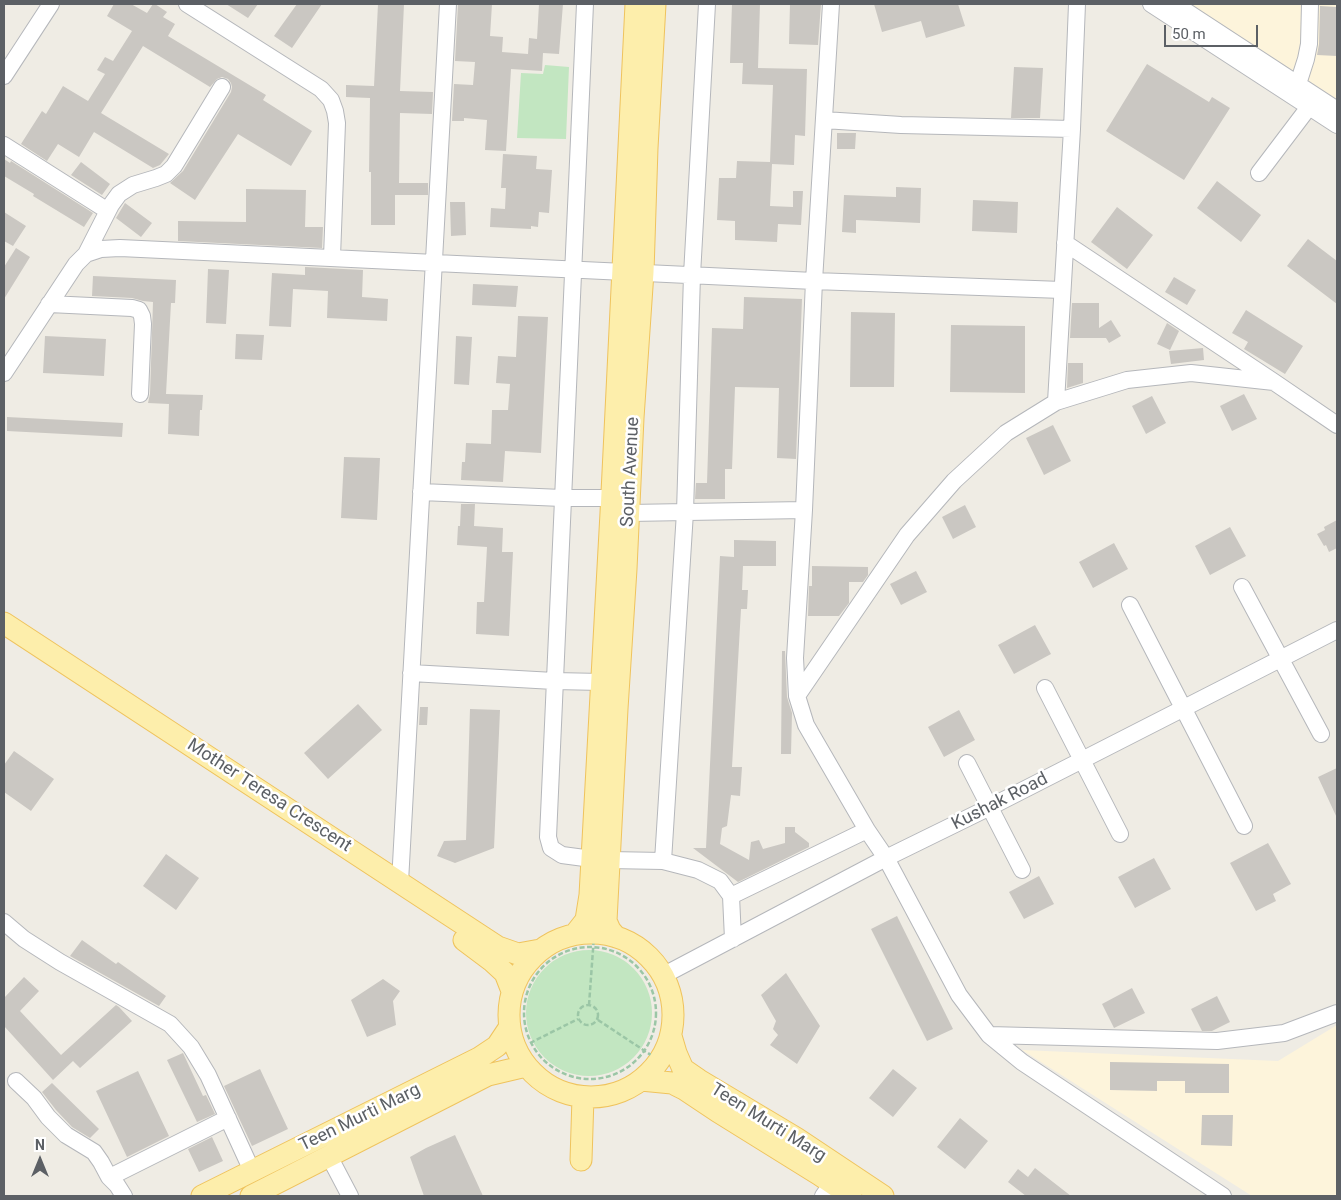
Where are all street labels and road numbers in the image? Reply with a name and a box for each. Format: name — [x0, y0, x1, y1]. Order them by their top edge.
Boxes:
street label: South Avenue — [617, 417, 645, 527]
street label: Mother Teresa Crescent — [183, 735, 355, 857]
street label: Kushak Road — [948, 769, 1052, 835]
street label: Teen Murti Marg — [296, 1079, 424, 1157]
street label: Teen Murti Marg — [706, 1079, 830, 1167]

